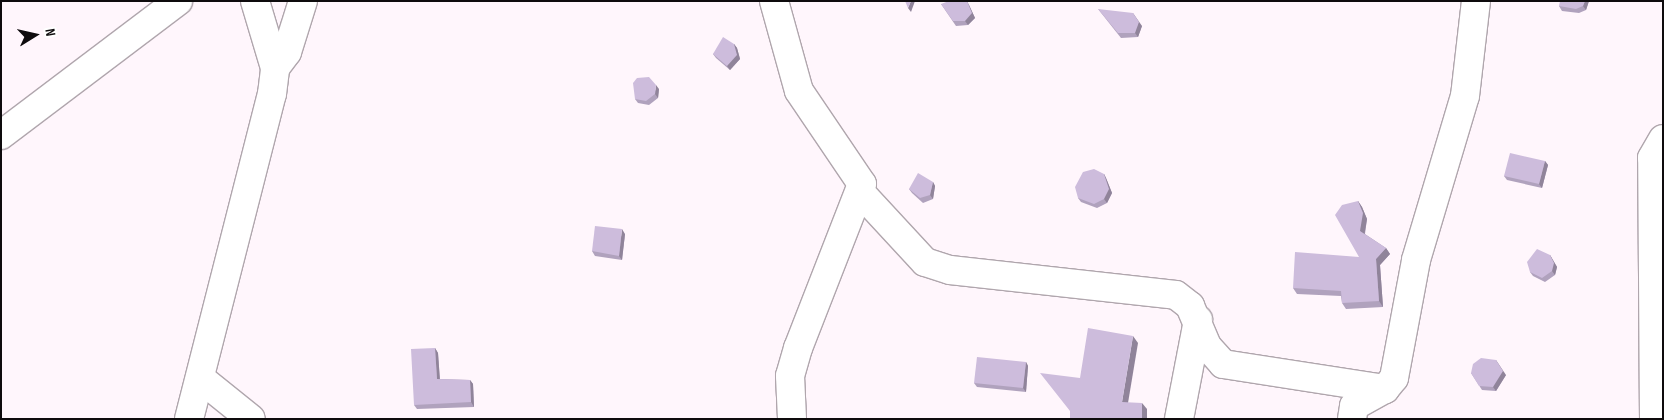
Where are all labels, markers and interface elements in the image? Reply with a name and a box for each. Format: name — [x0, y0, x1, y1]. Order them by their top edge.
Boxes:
north arrow — [10, 10, 60, 60]
text: N — [41, 27, 59, 37]

